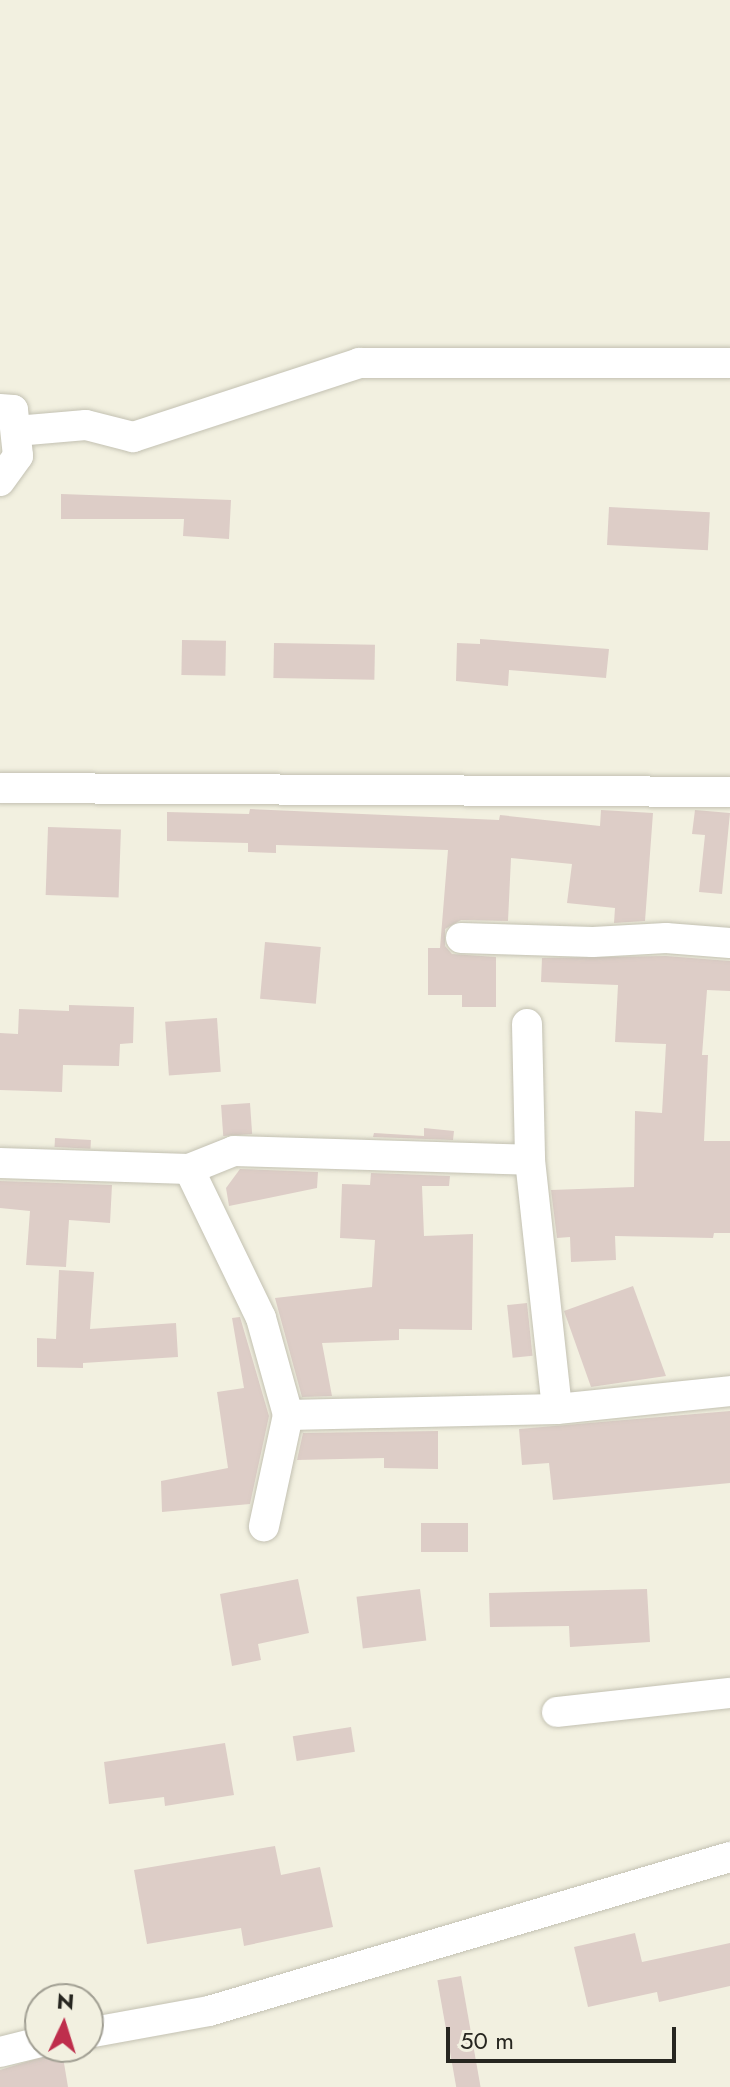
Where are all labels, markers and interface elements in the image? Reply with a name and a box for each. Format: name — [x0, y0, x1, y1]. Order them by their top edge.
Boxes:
north arrow — [24, 1983, 104, 2063]
text: N — [56, 1984, 75, 2018]
scale bar — [450, 2011, 680, 2061]
text: 50 m — [460, 2023, 514, 2058]

